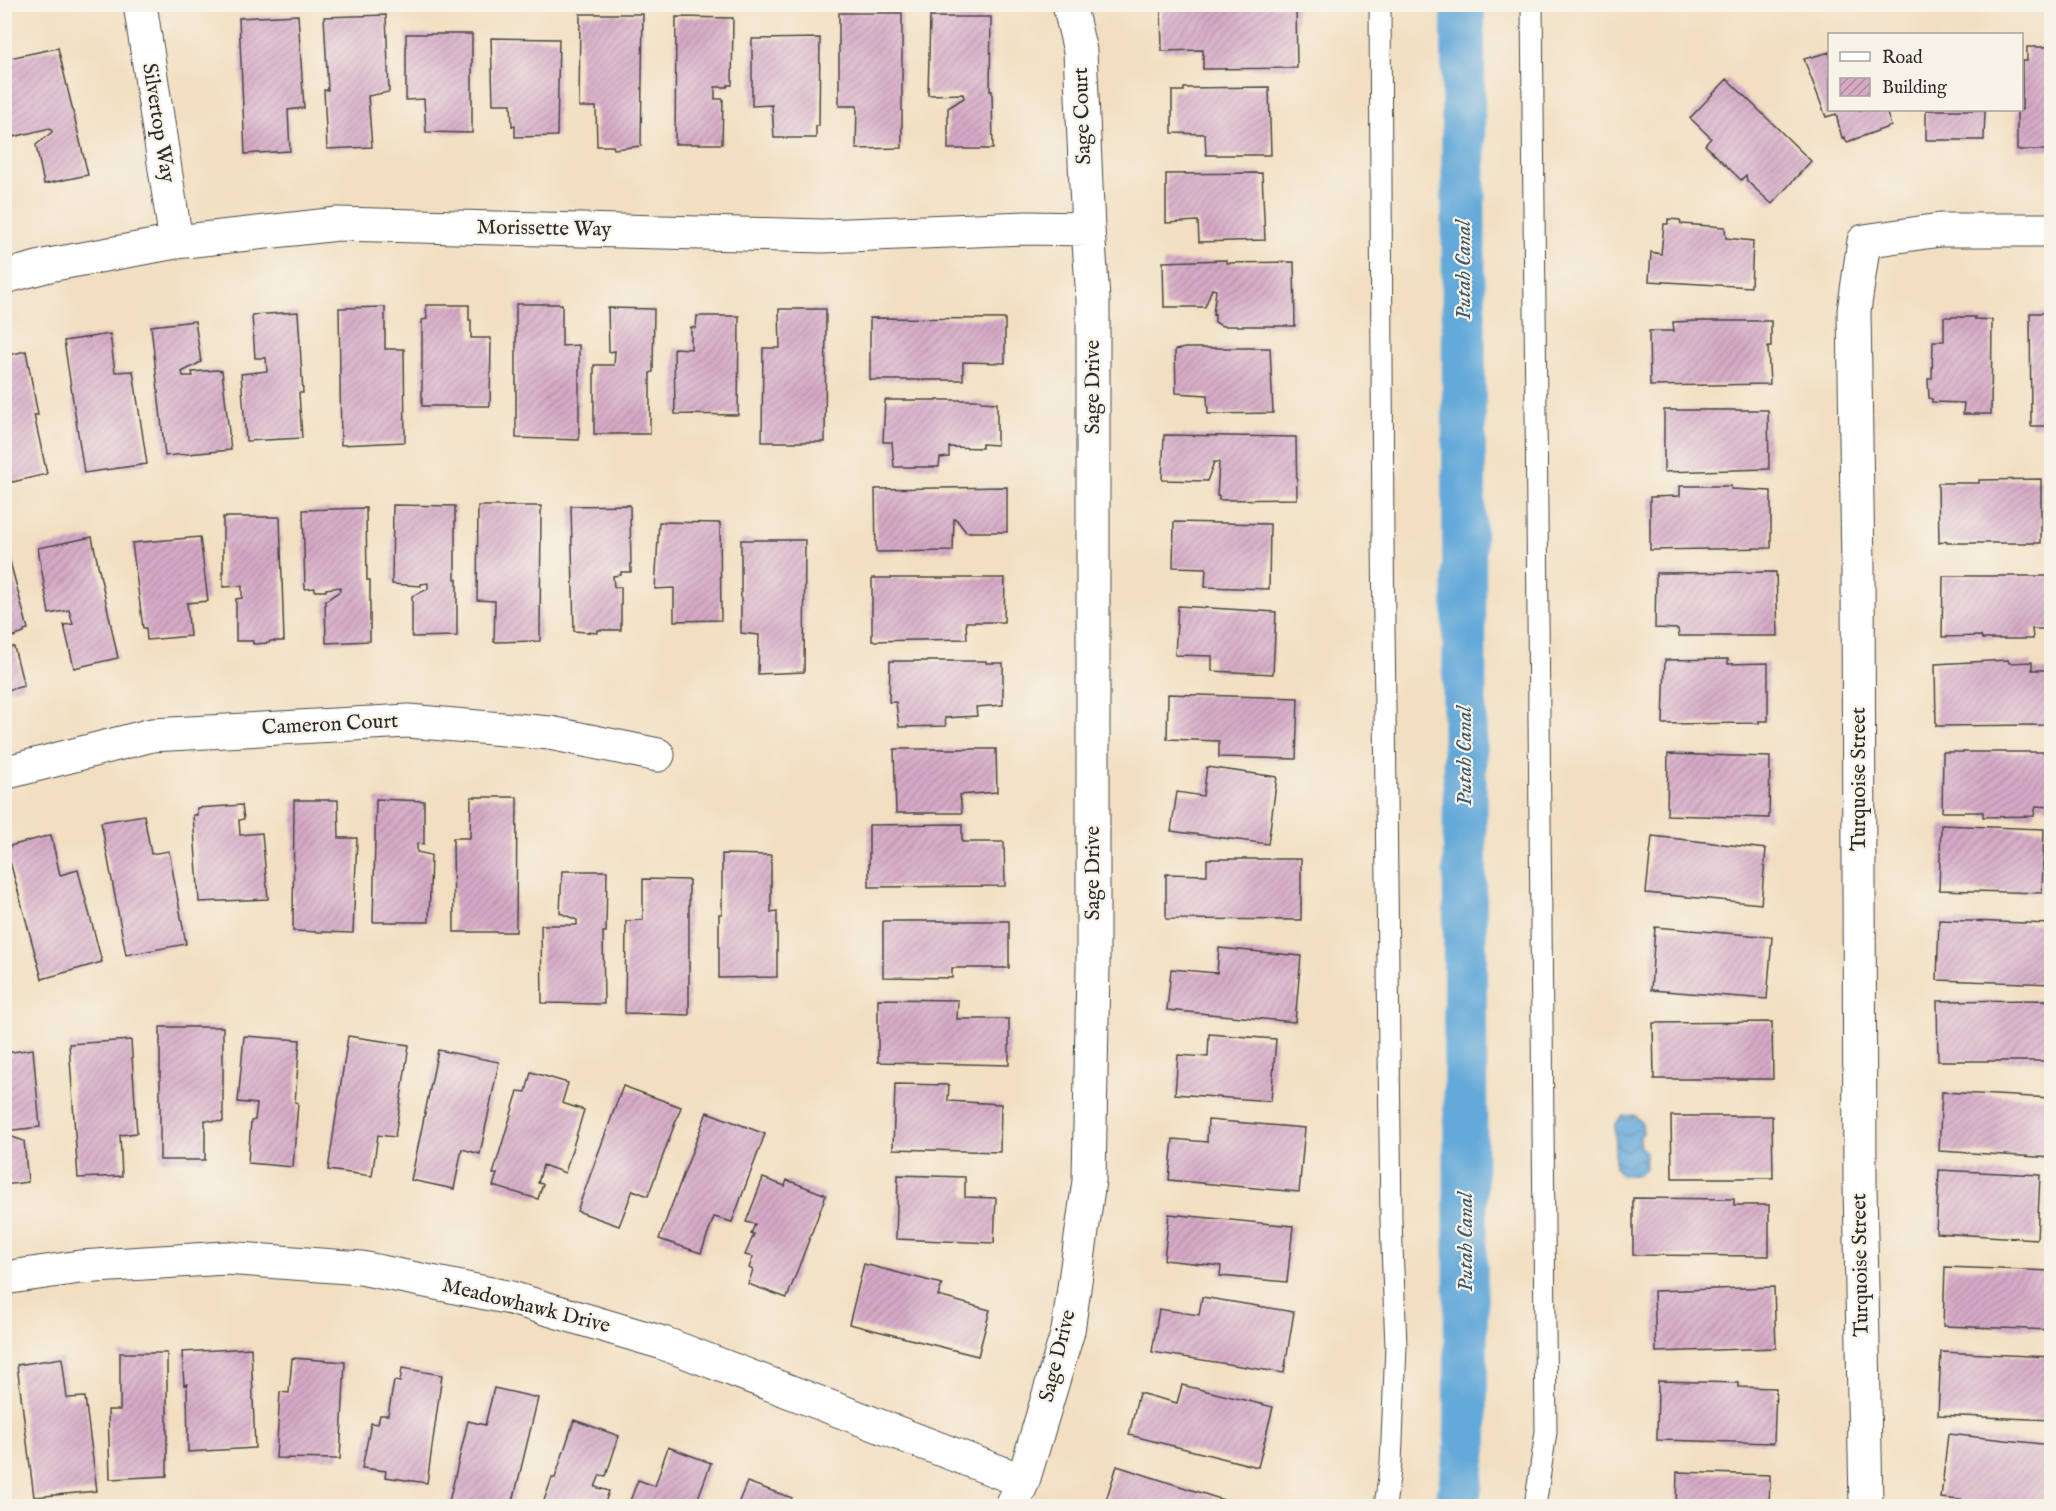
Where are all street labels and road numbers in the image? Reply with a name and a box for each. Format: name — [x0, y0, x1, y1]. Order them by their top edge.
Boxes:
street label: Silvertop Way — [135, 61, 181, 185]
street label: Sage Court — [1068, 67, 1098, 165]
street label: Morissette Way — [476, 214, 612, 244]
street label: Sage Drive — [1080, 339, 1107, 434]
street label: Turquoise Street — [1846, 707, 1873, 851]
street label: Cameron Court — [261, 708, 399, 742]
street label: Sage Drive — [1080, 825, 1107, 920]
street label: Turquoise Street — [1846, 1193, 1876, 1337]
street label: Meadowhawk Drive — [439, 1272, 613, 1340]
street label: Sage Drive — [1033, 1307, 1083, 1405]

